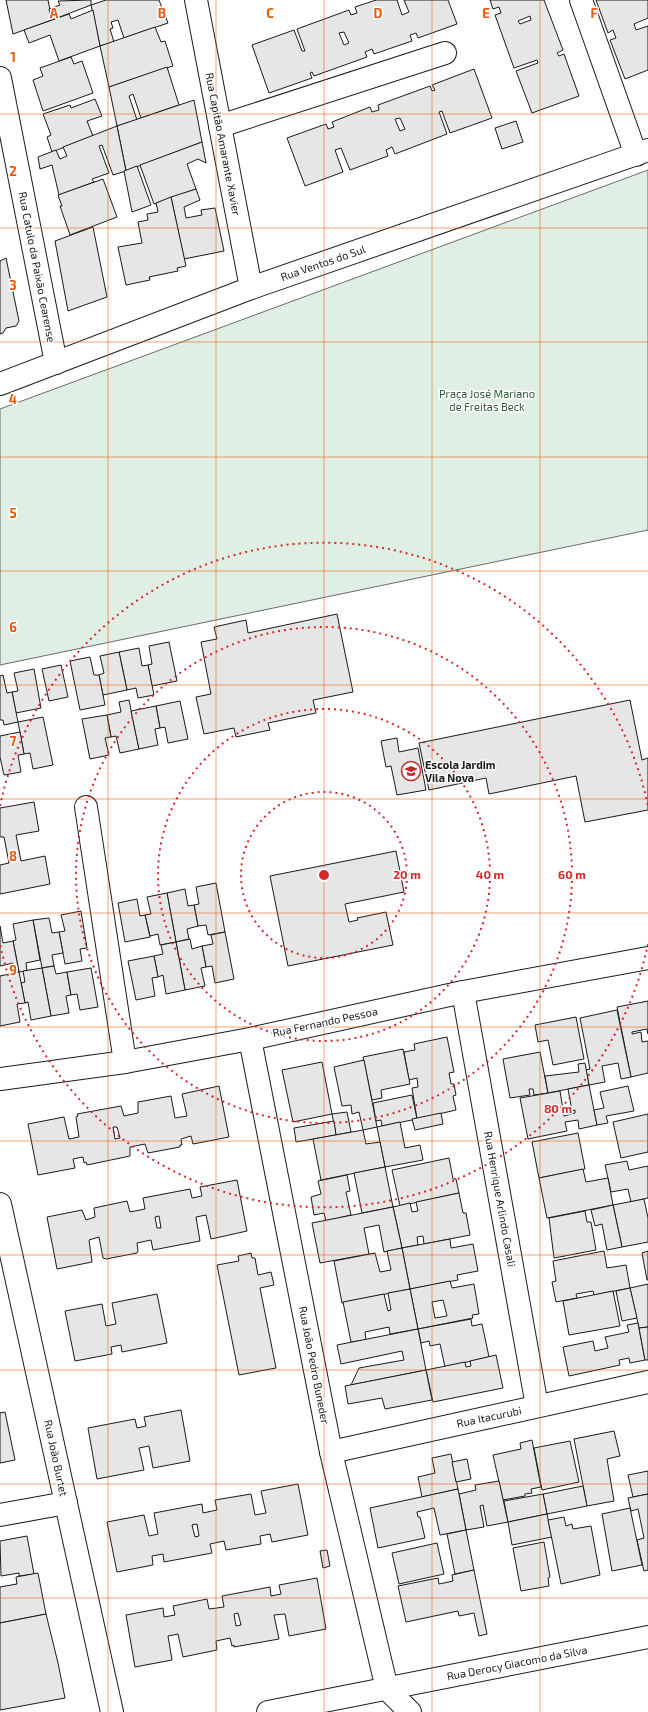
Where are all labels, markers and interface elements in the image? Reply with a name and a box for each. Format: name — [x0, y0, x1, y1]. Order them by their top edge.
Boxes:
text: A — [50, 5, 59, 21]
text: B — [158, 5, 166, 21]
text: C — [266, 5, 274, 21]
text: D — [374, 5, 383, 21]
text: E — [482, 5, 490, 21]
text: F — [590, 5, 598, 21]
text: 1 — [10, 49, 16, 65]
street label: Rua Capitão Amarante Xavier — [203, 71, 244, 217]
text: 2 — [9, 163, 17, 179]
street label: Rua Catulo da Paixão Cearense — [16, 191, 58, 343]
street label: Rua Ventos do Sul — [279, 242, 368, 283]
text: 3 — [9, 277, 17, 293]
park label: Praça José Mariano de Freitas Beck — [439, 387, 535, 413]
text: 4 — [9, 391, 17, 407]
text: 5 — [9, 505, 17, 521]
text: 6 — [9, 619, 17, 635]
text: 7 — [10, 733, 17, 749]
place label: Escola Jardim Vila Nova — [425, 758, 496, 784]
school or university icon: Escola Jardim Vila Nova — [400, 760, 422, 782]
text: 8 — [9, 848, 17, 864]
text: 20 m — [393, 867, 421, 881]
text: 40 m — [476, 867, 504, 881]
text: 60 m — [558, 867, 586, 881]
centre of rings — [317, 868, 331, 882]
text: 9 — [9, 962, 17, 978]
street label: Rua Fernando Pessoa — [271, 1004, 379, 1039]
text: 80 m — [544, 1101, 572, 1115]
street label: Rua Henrique Arlindo Casali — [482, 1130, 519, 1268]
street label: Rua João Pedro Buneder — [297, 1305, 332, 1425]
street label: Rua Itacurubi — [455, 1403, 523, 1430]
street label: Rua João Burtet — [42, 1418, 71, 1497]
street label: Rua Derocy Giacomo da Silva — [446, 1643, 588, 1683]

